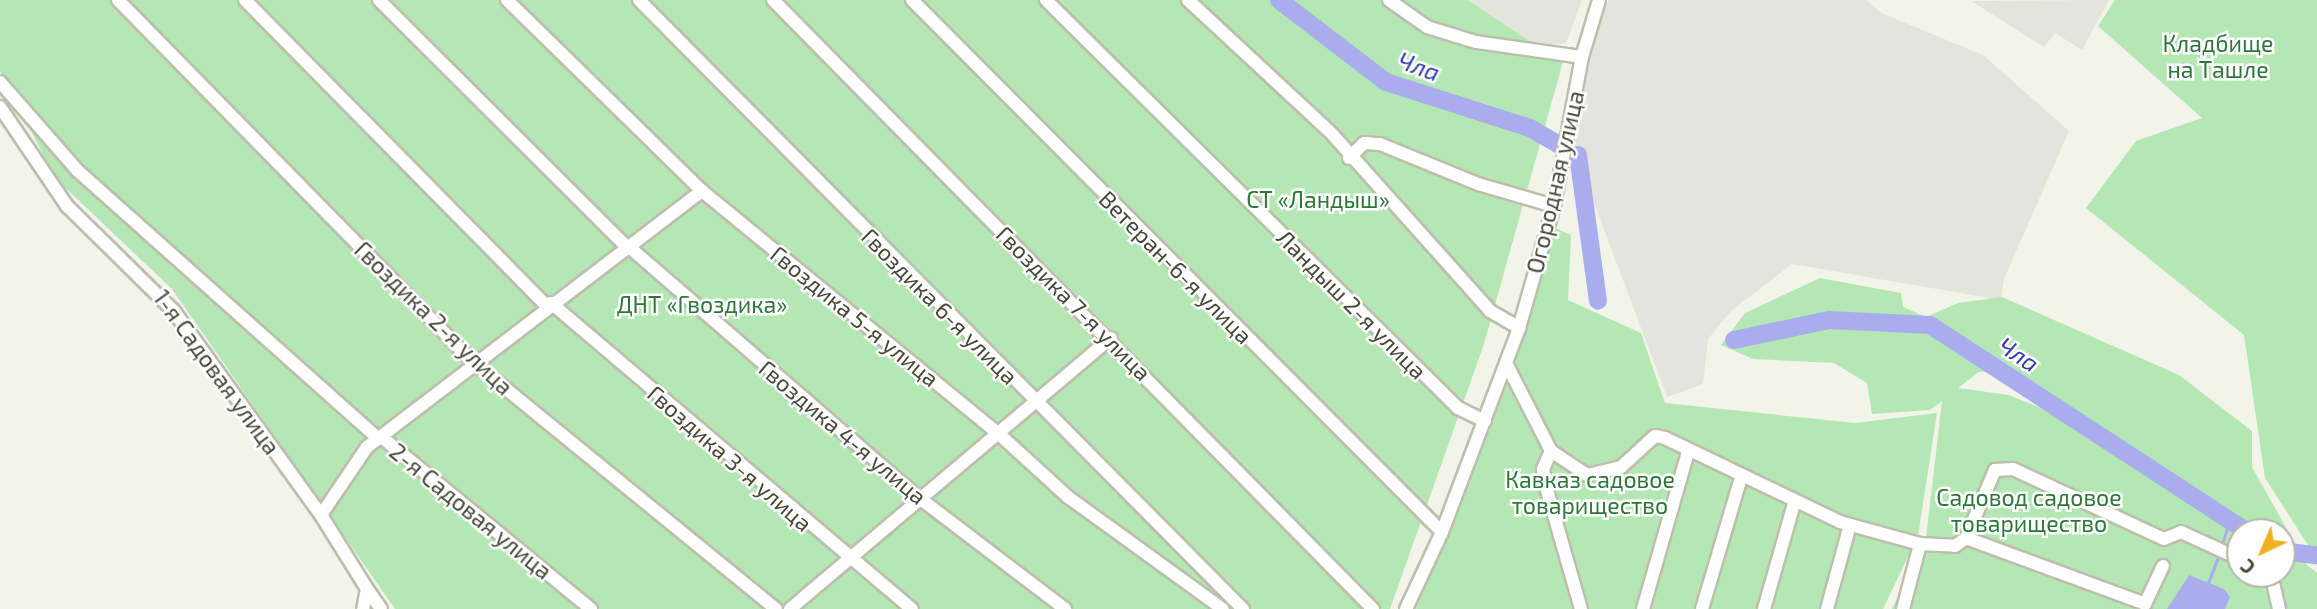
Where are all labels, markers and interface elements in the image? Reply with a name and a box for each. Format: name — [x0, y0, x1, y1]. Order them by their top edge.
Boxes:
park label: Кладбище на Ташле — [2163, 29, 2273, 83]
water label: Чла — [1394, 45, 1444, 87]
street label: Огородная улица — [1521, 88, 1589, 276]
street label: Ветеран-6-я улица — [1094, 185, 1258, 349]
park label: СТ «Ландыш» — [1246, 185, 1390, 213]
street label: Гвоздика 7-я улица — [991, 220, 1157, 386]
street label: Гвоздика 6-я улица — [856, 222, 1024, 390]
street label: Ландыш 2-я улица — [1272, 224, 1432, 384]
street label: Гвоздика 2-я улица — [349, 236, 519, 400]
street label: Гвоздика 5-я улица — [765, 240, 945, 392]
street label: 1-я Садовая улица — [148, 284, 286, 460]
park label: ДНТ «Гвоздика» — [617, 290, 787, 318]
water label: Чла — [1993, 330, 2045, 378]
street label: Гвоздика 4-я улица — [754, 354, 932, 510]
street label: Гвоздика 3-я улица — [642, 379, 818, 537]
street label: 2-я Садовая улица — [384, 437, 558, 585]
park label: Кавказ садовое товарищество — [1505, 465, 1675, 519]
park label: Садовод садовое товарищество — [1936, 483, 2122, 537]
north arrow — [2226, 518, 2296, 588]
text: С — [2235, 555, 2259, 579]

